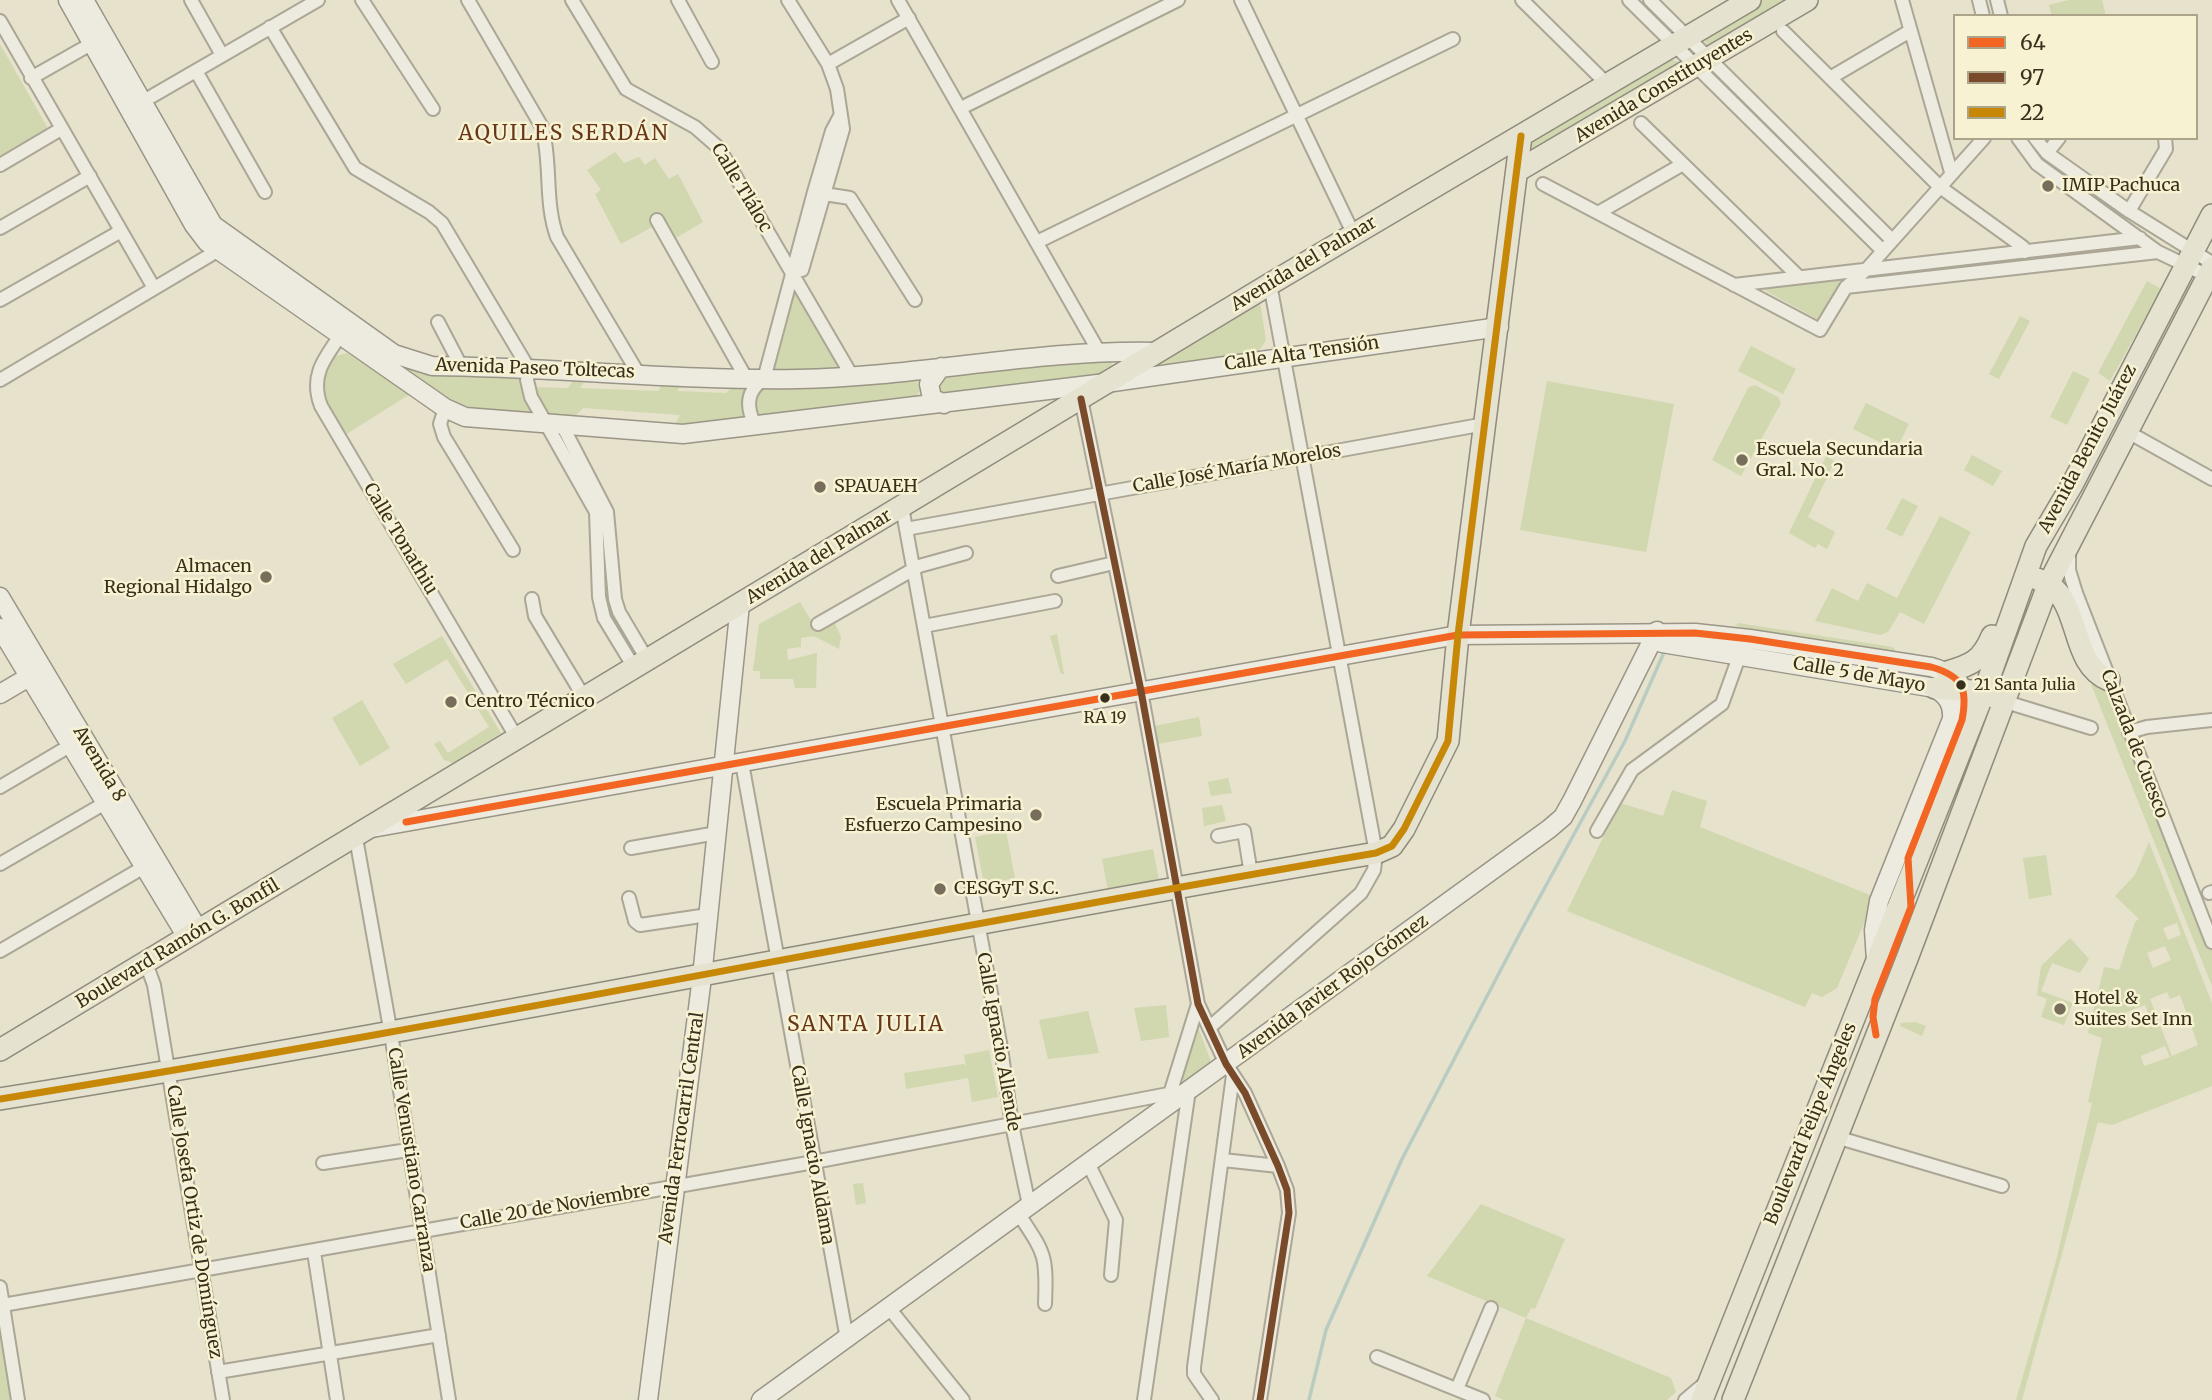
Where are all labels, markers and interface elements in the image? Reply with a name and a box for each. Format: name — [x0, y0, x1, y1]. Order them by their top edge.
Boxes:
legend — [1953, 14, 2198, 140]
street label: Avenida Constituyentes — [1571, 24, 1757, 148]
text: 64 — [2020, 29, 2046, 56]
text: 97 — [2020, 64, 2044, 91]
text: 22 — [2020, 99, 2045, 126]
district label: AQUILES SERDÁN — [460, 121, 668, 147]
street label: Calle Tláloc — [706, 140, 776, 236]
place label: IMIP Pachuca — [2062, 175, 2180, 197]
marker: IMIP Pachuca — [2040, 178, 2056, 194]
street label: Avenida del Palmar — [1227, 212, 1381, 316]
street label: Calle Alta Tensión — [1223, 332, 1381, 376]
street label: Avenida Paseo Toltecas — [435, 355, 635, 383]
street label: Avenida Benito Juárez — [2034, 361, 2142, 537]
place label: Escuela Secundaria Gral. No. 2 — [1756, 439, 1923, 482]
street label: Calle José María Morelos — [1131, 440, 1343, 498]
marker: Escuela Secundaria Gral. No. 2 — [1734, 452, 1750, 468]
place label: SPAUAEH — [834, 476, 918, 498]
street label: Calle Tonathiu — [358, 479, 442, 599]
marker: SPAUAEH — [812, 479, 828, 495]
street label: Avenida del Palmar — [742, 505, 896, 609]
place label: Almacen Regional Hidalgo — [104, 556, 252, 598]
marker: Almacen Regional Hidalgo — [258, 569, 274, 585]
street label: Calle 5 de Mayo — [1791, 653, 1927, 697]
street label: Calzada de Cuesco — [2096, 667, 2172, 821]
place label: 21 Santa Julia — [1974, 675, 2075, 695]
marker: 21 Santa Julia — [1954, 678, 1968, 692]
place label: Centro Técnico — [465, 691, 595, 713]
marker: RA 19 — [1098, 691, 1112, 705]
marker: Centro Técnico — [443, 694, 459, 710]
place label: RA 19 — [1084, 708, 1126, 728]
street label: Avenida 8 — [68, 722, 130, 806]
place label: Escuela Primaria Esfuerzo Campesino — [845, 794, 1022, 836]
marker: Escuela Primaria Esfuerzo Campesino — [1028, 807, 1044, 823]
street label: Boulevard Ramón G. Bonfil — [72, 875, 284, 1013]
place label: CESGyT S.C. — [954, 878, 1059, 900]
marker: CESGyT S.C. — [932, 881, 948, 897]
street label: Avenida Javier Rojo Gómez — [1233, 910, 1433, 1064]
street label: Calle Ignacio Allende — [972, 951, 1024, 1133]
place label: Hotel & Suites Set Inn — [2074, 988, 2193, 1030]
marker: Hotel & Suites Set Inn — [2052, 1001, 2068, 1017]
street label: Avenida Ferrocarril Central — [655, 1011, 709, 1245]
district label: SANTA JULIA — [788, 1012, 944, 1038]
street label: Boulevard Felipe Ángeles — [1760, 1020, 1862, 1228]
street label: Calle Venustiano Carranza — [383, 1046, 439, 1274]
street label: Calle Ignacio Aldama — [786, 1064, 838, 1246]
street label: Calle Josefa Ortiz de Domínguez — [162, 1084, 226, 1360]
street label: Calle 20 de Noviembre — [458, 1180, 652, 1234]

